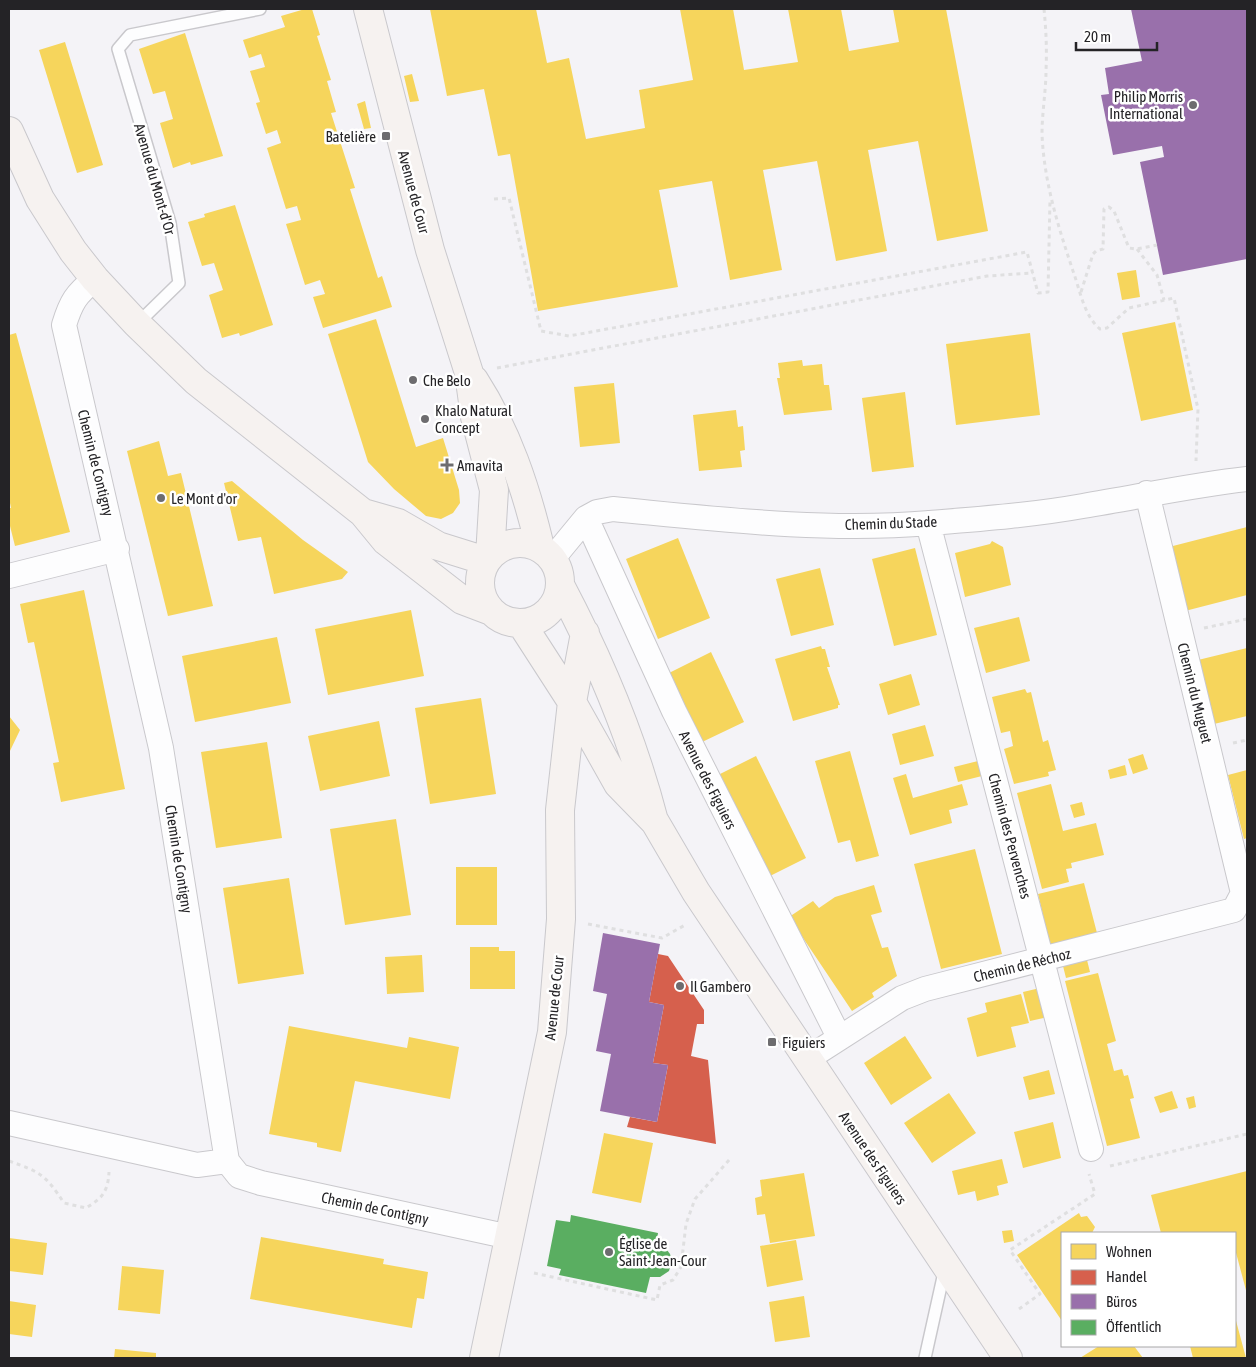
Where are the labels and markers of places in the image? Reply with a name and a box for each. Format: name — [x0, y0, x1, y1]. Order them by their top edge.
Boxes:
place label: Philip Morris International — [1109, 88, 1183, 122]
marker: Philip Morris International — [1187, 99, 1199, 111]
place label: Batelière — [325, 128, 376, 145]
marker: Batelière — [380, 130, 392, 142]
place label: Che Belo — [423, 372, 471, 389]
marker: Che Belo — [407, 374, 419, 386]
place label: Khalo Natural Concept — [435, 402, 512, 436]
marker: Khalo Natural Concept — [419, 413, 431, 425]
place label: Amavita — [457, 457, 503, 474]
marker: Amavita — [441, 459, 453, 471]
place label: Le Mont d'or — [171, 490, 237, 507]
marker: Le Mont d'or — [155, 492, 167, 504]
place label: Il Gambero — [690, 978, 751, 995]
marker: Il Gambero — [674, 980, 686, 992]
place label: Figuiers — [782, 1034, 825, 1051]
marker: Figuiers — [766, 1036, 778, 1048]
place label: Église de Saint-Jean-Cour — [619, 1235, 707, 1269]
marker: Église de Saint-Jean-Cour — [603, 1246, 615, 1258]

